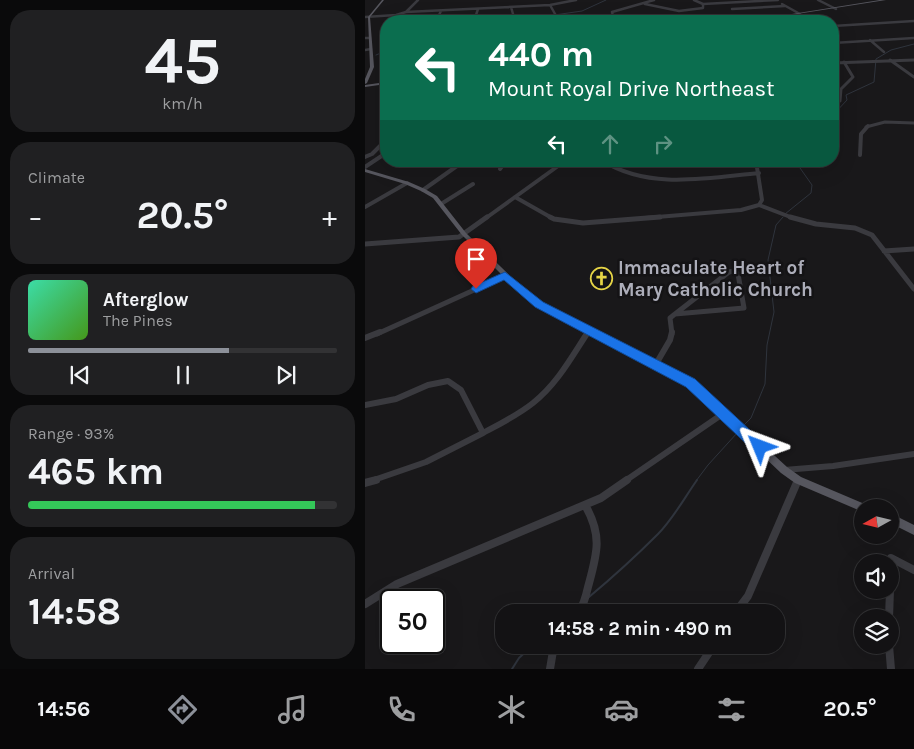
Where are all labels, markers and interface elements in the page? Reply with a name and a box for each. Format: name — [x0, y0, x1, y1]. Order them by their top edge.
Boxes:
text: 45 — [144, 23, 221, 99]
text: 440 m — [488, 34, 594, 75]
icon: left — [405, 35, 470, 100]
text: Mount Royal Drive Northeast — [488, 76, 774, 102]
text: km/h — [162, 94, 203, 113]
icon: left — [543, 130, 571, 158]
icon: ahead — [596, 130, 624, 158]
icon: right — [649, 130, 677, 158]
text: Climate — [28, 168, 85, 187]
text: 20.5° — [136, 193, 229, 238]
text: − — [28, 200, 43, 233]
text: + — [322, 200, 337, 233]
pin — [455, 238, 497, 289]
icon: arrive — [462, 245, 490, 273]
place label: Immaculate Heart of Mary Catholic Church — [618, 257, 813, 301]
church icon: Immaculate Heart of Mary Catholic Church — [590, 266, 614, 290]
text: Afterglow — [103, 289, 189, 311]
text: The Pines — [103, 311, 173, 330]
icon: previous — [66, 361, 94, 389]
icon: pause — [169, 361, 197, 389]
icon: next — [272, 361, 300, 389]
position arrow — [733, 420, 785, 472]
text: Range · 93% — [28, 424, 114, 443]
text: 465 km — [28, 449, 164, 494]
north arrow — [854, 499, 899, 544]
map controls — [854, 499, 899, 654]
button: sound — [854, 554, 899, 599]
text: Arrival — [28, 564, 75, 583]
text: 14:58 — [28, 589, 121, 634]
speed limit sign: 50 — [380, 589, 445, 654]
button: layers — [854, 609, 899, 654]
text: 14:58 · 2 min · 490 m — [548, 618, 732, 640]
icon: directions — [165, 692, 200, 727]
icon: music — [275, 692, 310, 727]
icon: phone — [384, 692, 419, 727]
icon: climate — [494, 692, 529, 727]
icon: car — [604, 692, 639, 727]
icon: filters — [714, 692, 749, 727]
text: 14:56 — [37, 696, 90, 722]
text: 20.5° — [823, 696, 877, 722]

